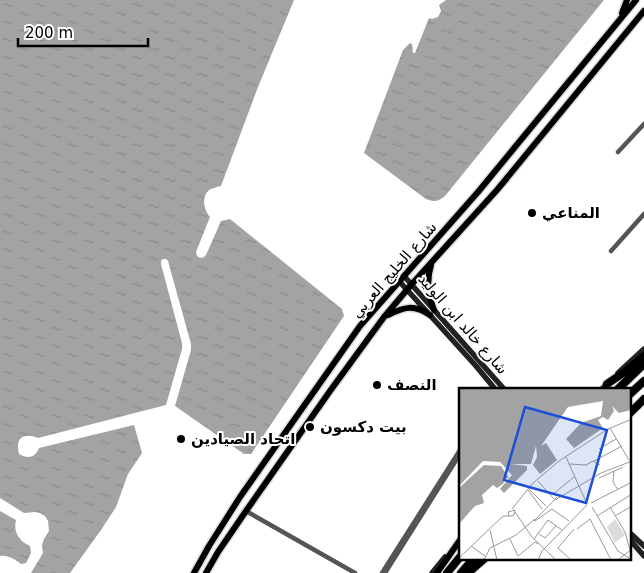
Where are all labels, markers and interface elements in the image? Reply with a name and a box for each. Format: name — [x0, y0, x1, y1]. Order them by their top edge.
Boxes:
scale bar — [18, 15, 148, 47]
text: 200 m — [25, 24, 73, 42]
place label: المناعي — [542, 204, 600, 222]
marker: المناعي — [526, 207, 538, 219]
street label: شارع الخليج العربي — [347, 218, 441, 322]
street label: شارع خالد ابن الوليد — [414, 270, 512, 378]
place label: النصف — [387, 376, 437, 394]
marker: النصف — [371, 379, 383, 391]
inset map — [459, 388, 632, 560]
place label: بيت دكسون — [320, 418, 407, 436]
marker: بيت دكسون — [304, 421, 316, 433]
place label: اتحاد الصيادين — [191, 430, 295, 448]
marker: اتحاد الصيادين — [175, 433, 187, 445]

